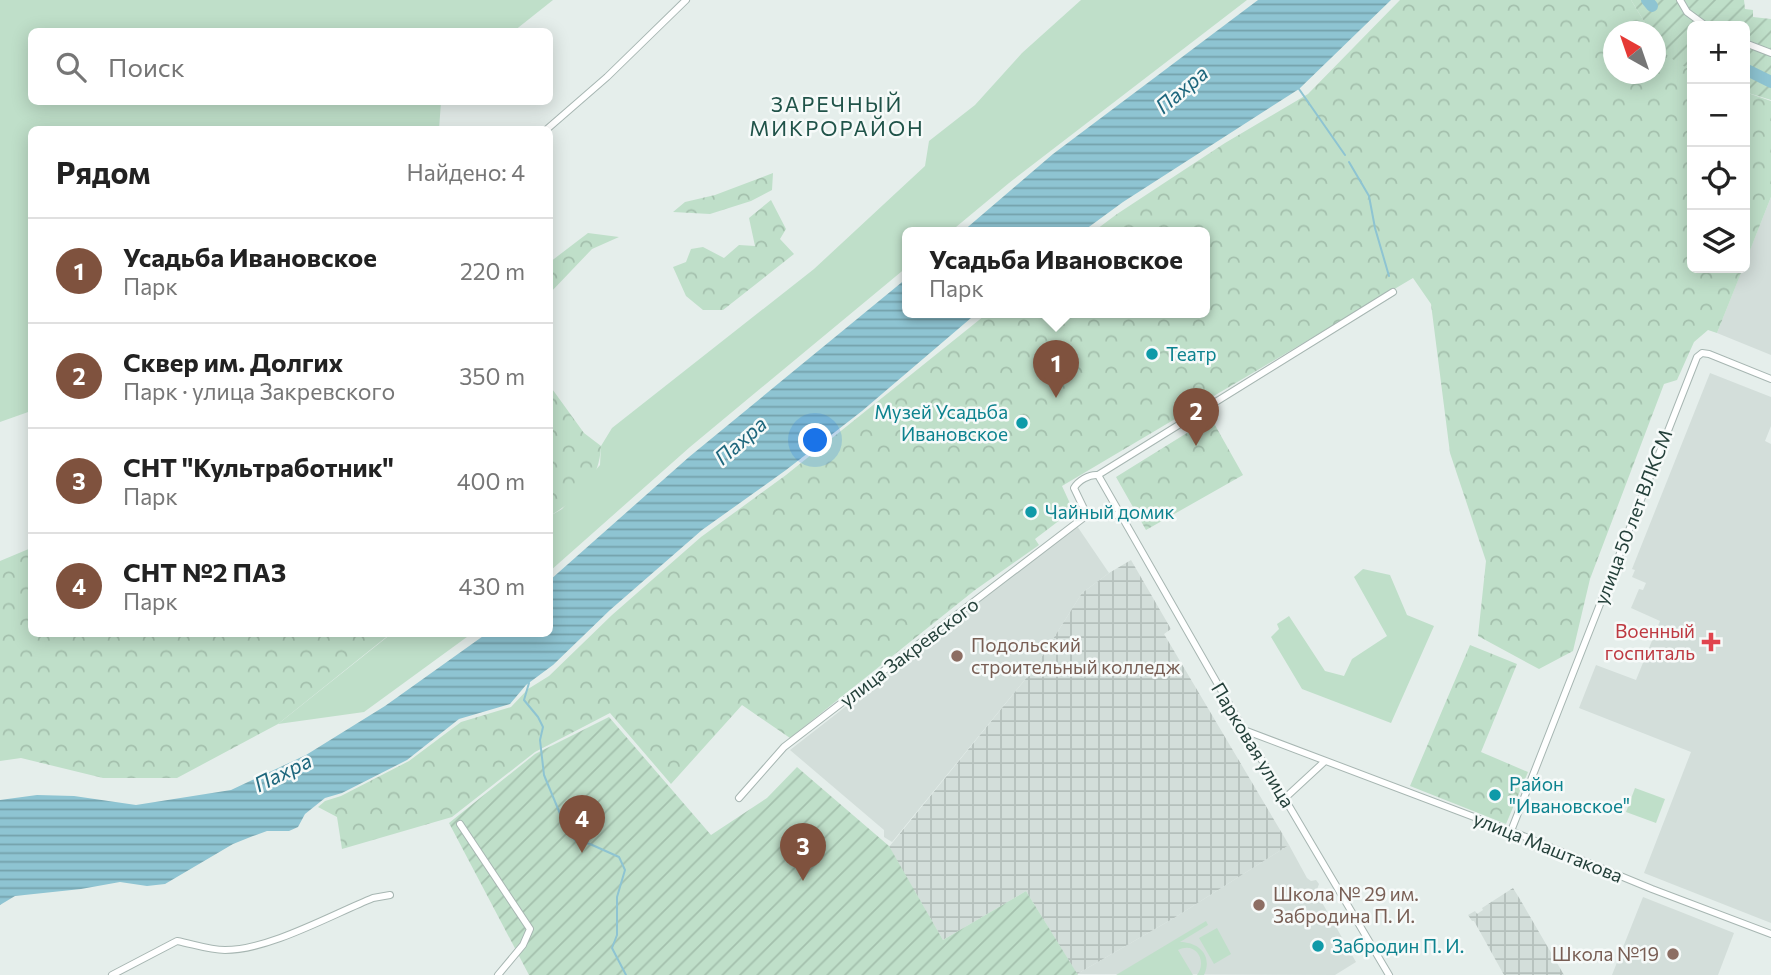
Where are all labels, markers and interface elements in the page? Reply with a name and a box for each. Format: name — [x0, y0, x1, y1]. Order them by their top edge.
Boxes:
north arrow — [1603, 21, 1666, 84]
map controls — [1687, 21, 1750, 273]
button: + — [1687, 21, 1750, 84]
search box — [28, 28, 553, 105]
icon: search — [52, 48, 90, 86]
text: Поиск — [108, 51, 185, 82]
water label: Пахра — [1150, 60, 1212, 118]
button: − — [1687, 84, 1750, 147]
district label: ЗАРЕЧНЫЙ МИКРОРАЙОН — [749, 91, 925, 140]
button: locate — [1687, 147, 1750, 210]
text: Рядом — [56, 153, 150, 190]
text: Найдено: 4 — [407, 158, 525, 186]
button: layers — [1687, 210, 1750, 273]
popup — [902, 227, 1210, 318]
text: Усадьба Ивановское — [123, 241, 377, 272]
text: Усадьба Ивановское — [929, 243, 1183, 274]
text: 1 — [74, 257, 84, 285]
text: 220 m — [460, 257, 525, 285]
text: Парк — [123, 272, 178, 300]
text: Парк — [929, 274, 984, 302]
pin: 1 — [1033, 340, 1079, 398]
place label: Театр — [1166, 342, 1217, 365]
text: Сквер им. Долгих — [123, 346, 343, 377]
marker: Театр — [1144, 346, 1160, 362]
text: 2 — [72, 362, 86, 390]
text: 350 m — [459, 362, 525, 390]
text: Парк · улица Закревского — [123, 377, 395, 405]
pin: 2 — [1173, 388, 1219, 446]
place label: Музей Усадьба Ивановское — [874, 400, 1008, 445]
water label: Пахра — [709, 410, 771, 469]
marker: Музей Усадьба Ивановское — [1014, 415, 1030, 431]
your location — [798, 423, 832, 457]
street label: улица 50 лет ВЛКСМ — [1588, 426, 1677, 608]
text: СНТ "Культработник" — [123, 451, 394, 482]
text: 3 — [72, 467, 86, 495]
text: 400 m — [457, 467, 525, 495]
text: Парк — [123, 482, 178, 510]
place label: Чайный домик — [1045, 500, 1175, 523]
marker: Чайный домик — [1023, 504, 1039, 520]
text: СНТ №2 ПАЗ — [123, 556, 286, 587]
text: 4 — [72, 572, 86, 600]
text: 430 m — [459, 572, 525, 600]
text: Парк — [123, 587, 178, 615]
street label: улица Закревского — [835, 592, 983, 711]
place label: Военный госпиталь — [1605, 619, 1695, 664]
marker: Военный госпиталь — [1701, 632, 1721, 652]
place label: Подольский строительный колледж — [971, 633, 1180, 678]
marker: Подольский строительный колледж — [949, 648, 965, 664]
street label: Парковая улица — [1207, 678, 1300, 811]
water label: Пахра — [249, 747, 315, 796]
place label: Район "Ивановское" — [1509, 772, 1630, 817]
marker: Район "Ивановское" — [1487, 787, 1503, 803]
pin: 4 — [559, 795, 605, 853]
street label: улица Маштакова — [1470, 806, 1626, 887]
pin: 3 — [780, 823, 826, 881]
place label: Школа № 29 им. Забродина П. И. — [1273, 882, 1419, 927]
marker: Школа № 29 им. Забродина П. И. — [1251, 897, 1267, 913]
place label: Забродин П. И. — [1332, 934, 1464, 957]
marker: Забродин П. И. — [1310, 938, 1326, 954]
place label: Школа №19 — [1552, 942, 1659, 965]
marker: Школа №19 — [1665, 946, 1681, 962]

